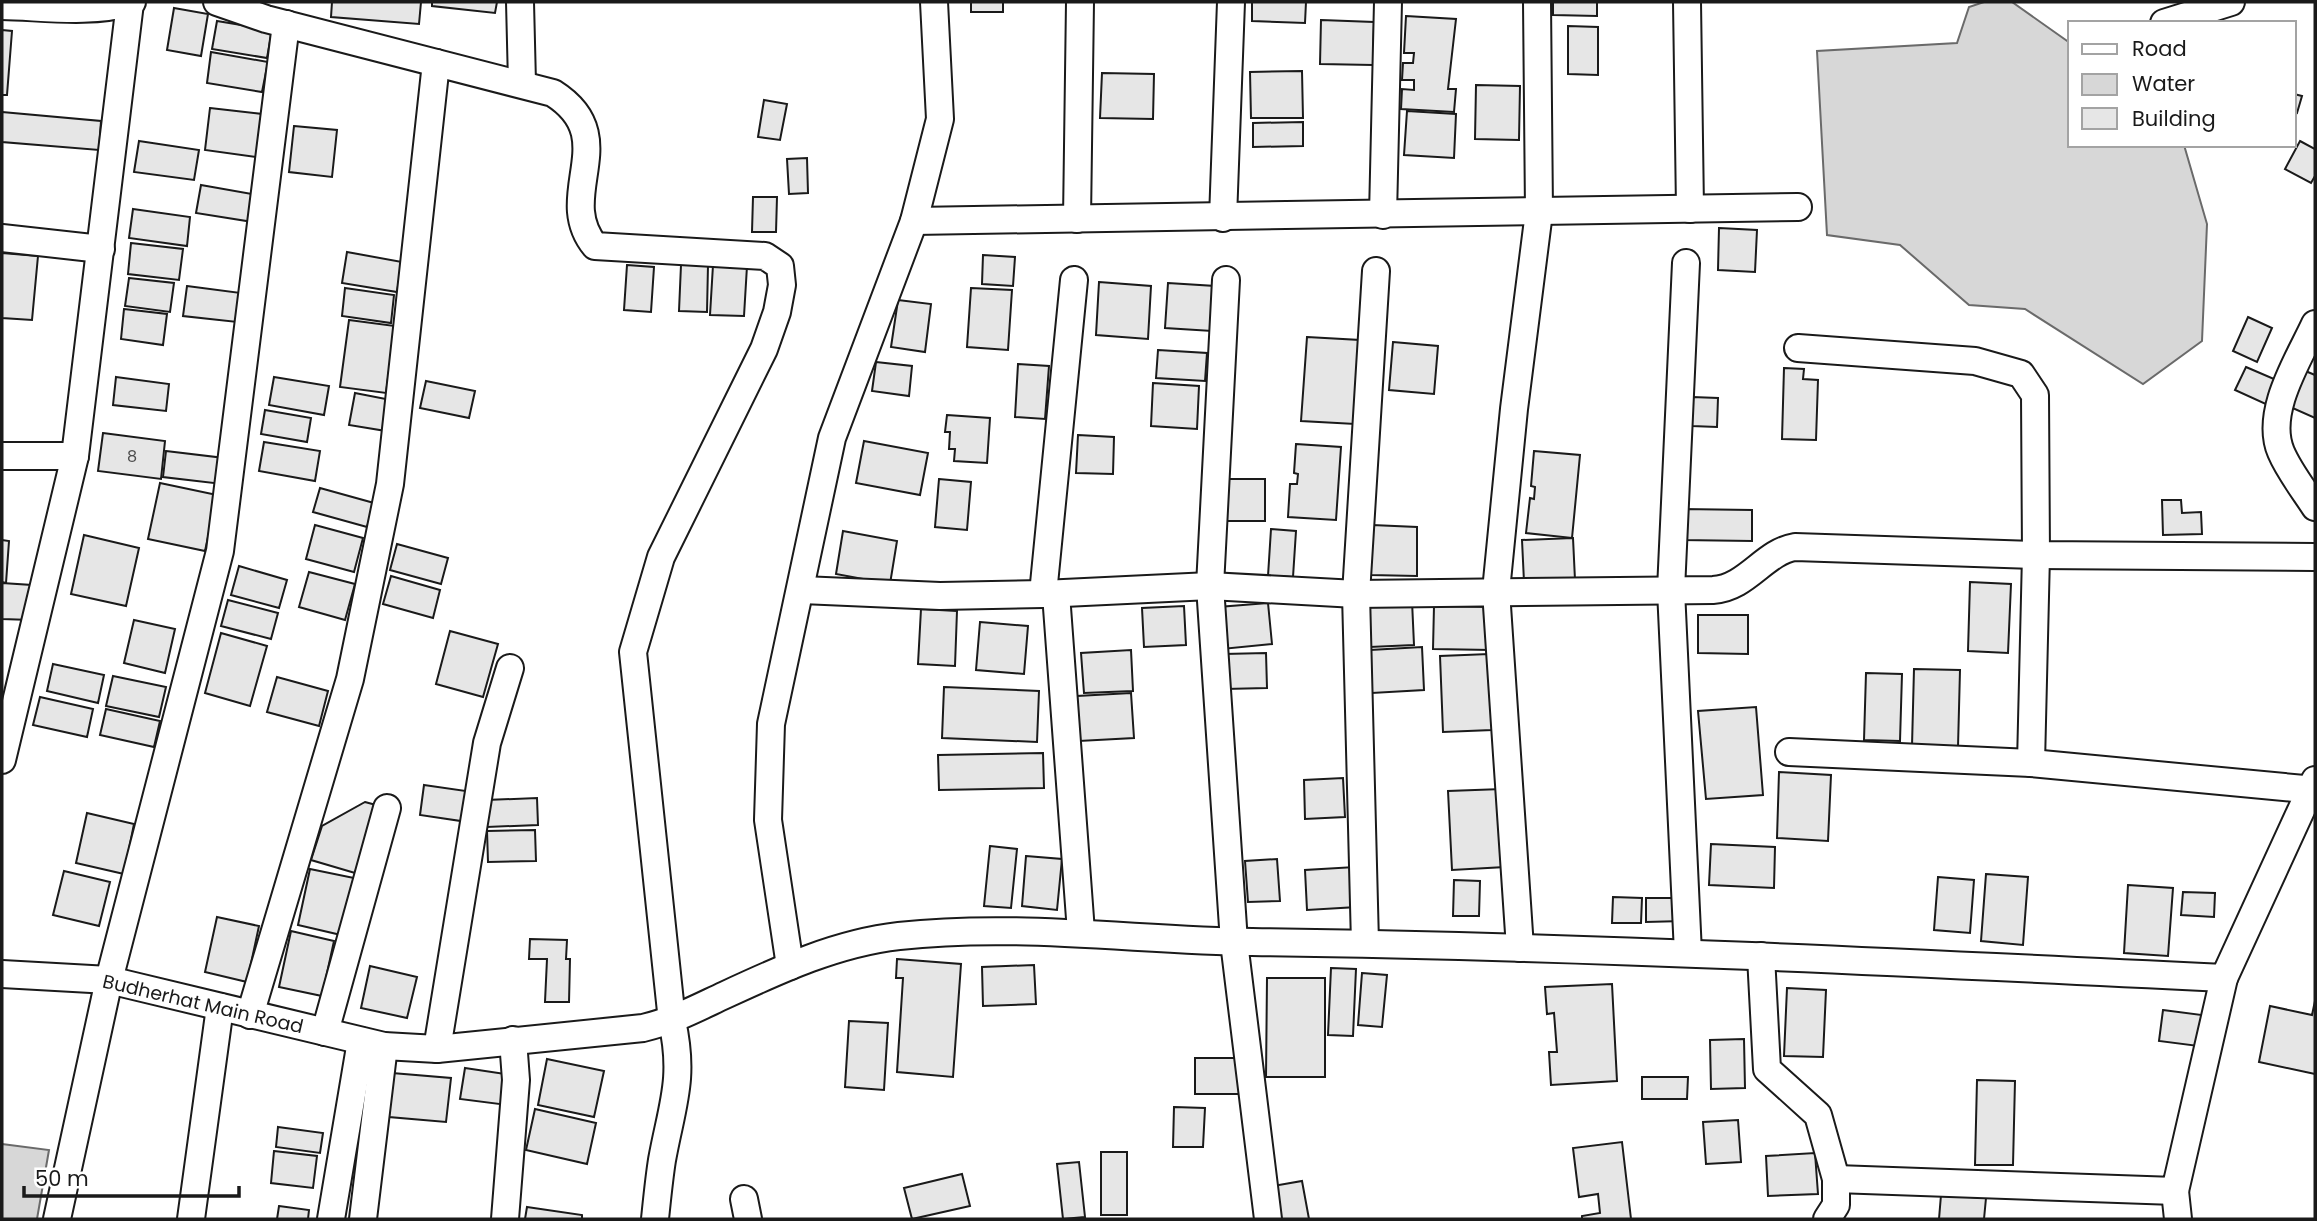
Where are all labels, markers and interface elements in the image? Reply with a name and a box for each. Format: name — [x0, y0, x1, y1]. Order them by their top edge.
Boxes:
legend — [2068, 21, 2296, 147]
text: Road — [2132, 34, 2187, 63]
text: Water — [2132, 69, 2195, 98]
text: Building — [2132, 104, 2216, 133]
house number: 8 — [127, 445, 137, 468]
street label: Budherhat Main Road — [100, 968, 306, 1040]
scale bar — [24, 1154, 240, 1198]
text: 50 m — [35, 1164, 89, 1193]

